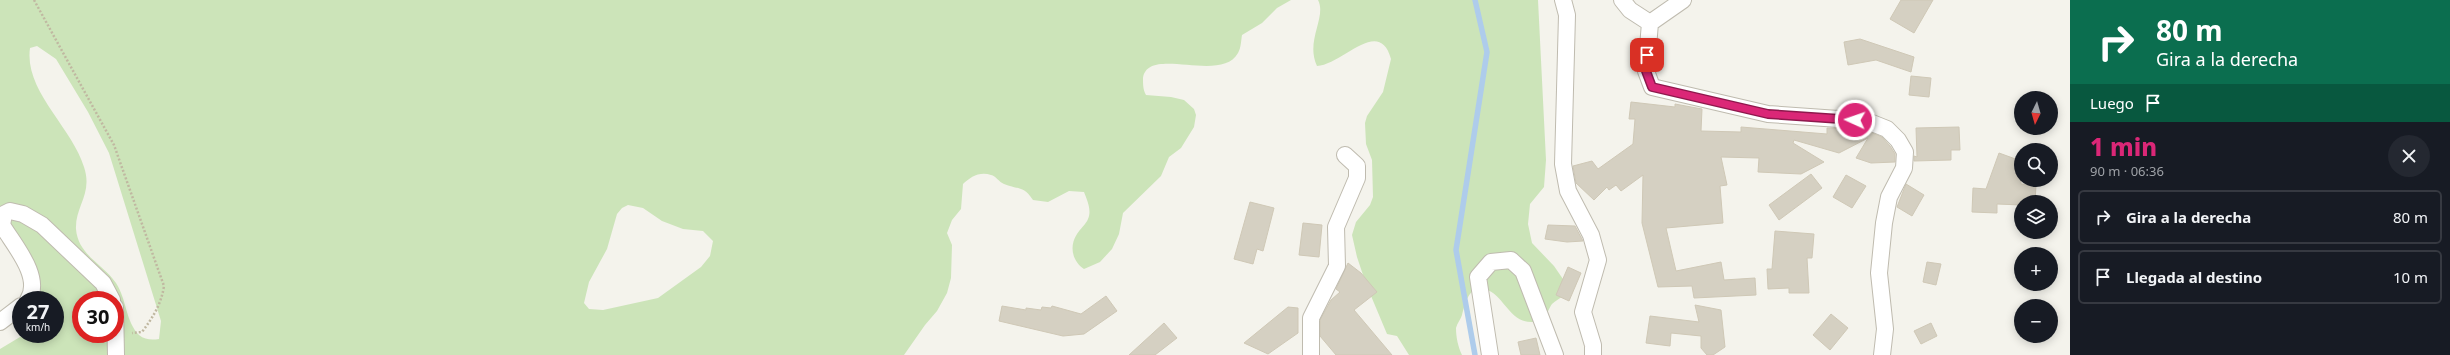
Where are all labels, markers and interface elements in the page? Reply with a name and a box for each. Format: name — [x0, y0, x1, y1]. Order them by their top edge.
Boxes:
text: 80 m — [2156, 11, 2223, 49]
icon: right — [2090, 16, 2142, 68]
pin — [1630, 38, 1664, 72]
icon: arrive — [1636, 44, 1658, 66]
text: Gira a la derecha — [2156, 47, 2298, 71]
north arrow — [2014, 91, 2058, 135]
map controls — [2014, 91, 2058, 343]
icon: arrive — [2142, 92, 2164, 114]
text: Luego — [2090, 93, 2134, 113]
position arrow — [1834, 99, 1876, 141]
text: 1 min — [2090, 130, 2157, 163]
button: close — [2388, 135, 2430, 177]
button: search — [2014, 143, 2058, 187]
text: 90 m · 06:36 — [2090, 162, 2164, 180]
button: layers — [2014, 195, 2058, 239]
icon: right — [2092, 206, 2114, 228]
text: Gira a la derecha — [2126, 207, 2251, 227]
text: 80 m — [2393, 207, 2428, 227]
button: + — [2014, 247, 2058, 291]
icon: arrive — [2092, 266, 2114, 288]
text: Llegada al destino — [2126, 267, 2262, 287]
text: 10 m — [2393, 267, 2428, 287]
speed limit sign: 30 — [72, 291, 124, 343]
text: 27 — [27, 298, 49, 325]
button: − — [2014, 299, 2058, 343]
text: km/h — [26, 320, 50, 334]

